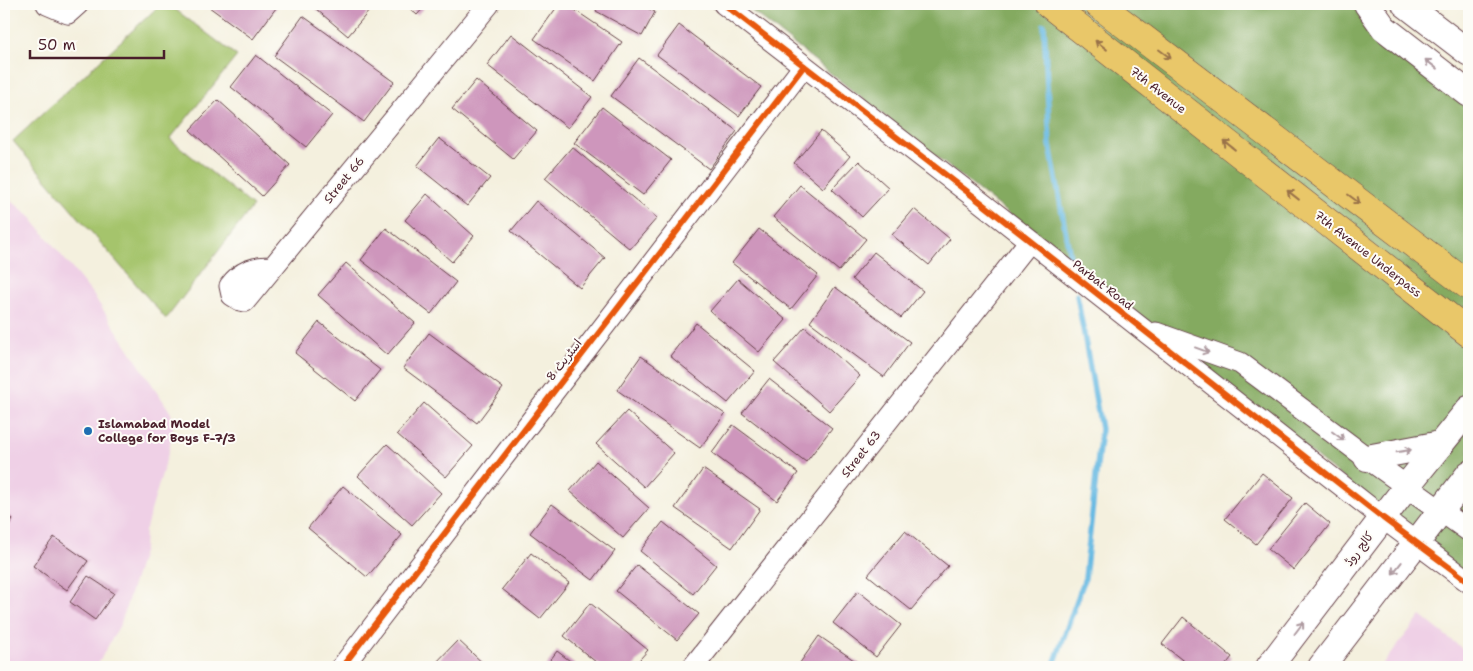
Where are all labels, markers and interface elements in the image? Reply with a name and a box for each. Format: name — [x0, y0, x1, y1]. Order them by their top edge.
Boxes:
scale bar — [30, 28, 164, 60]
text: 50 m — [38, 35, 76, 55]
one-way arrow — [1095, 39, 1108, 50]
one-way arrow — [1158, 49, 1171, 60]
one-way arrow — [1425, 59, 1438, 70]
street label: 7th Avenue — [1127, 63, 1190, 117]
one-way arrow — [1223, 140, 1236, 151]
street label: Street 66 — [320, 153, 368, 207]
one-way arrow — [1287, 190, 1300, 201]
one-way arrow — [1347, 194, 1361, 204]
street label: 7th Avenue Underpass — [1311, 207, 1425, 301]
street label: Parbat Road — [1069, 256, 1137, 314]
street label: اسٹریٹ 8 — [543, 336, 585, 384]
one-way arrow — [1194, 346, 1209, 355]
place label: Islamabad Model College for Boys F-7/3 — [98, 416, 236, 446]
marker: Islamabad Model College for Boys F-7/3 — [82, 425, 94, 437]
street label: Street 63 — [838, 427, 884, 481]
one-way arrow — [1331, 431, 1345, 441]
one-way arrow — [1396, 446, 1412, 455]
street label: کالج روڈ — [1341, 529, 1378, 570]
one-way arrow — [1392, 561, 1402, 575]
one-way arrow — [1293, 622, 1304, 635]

